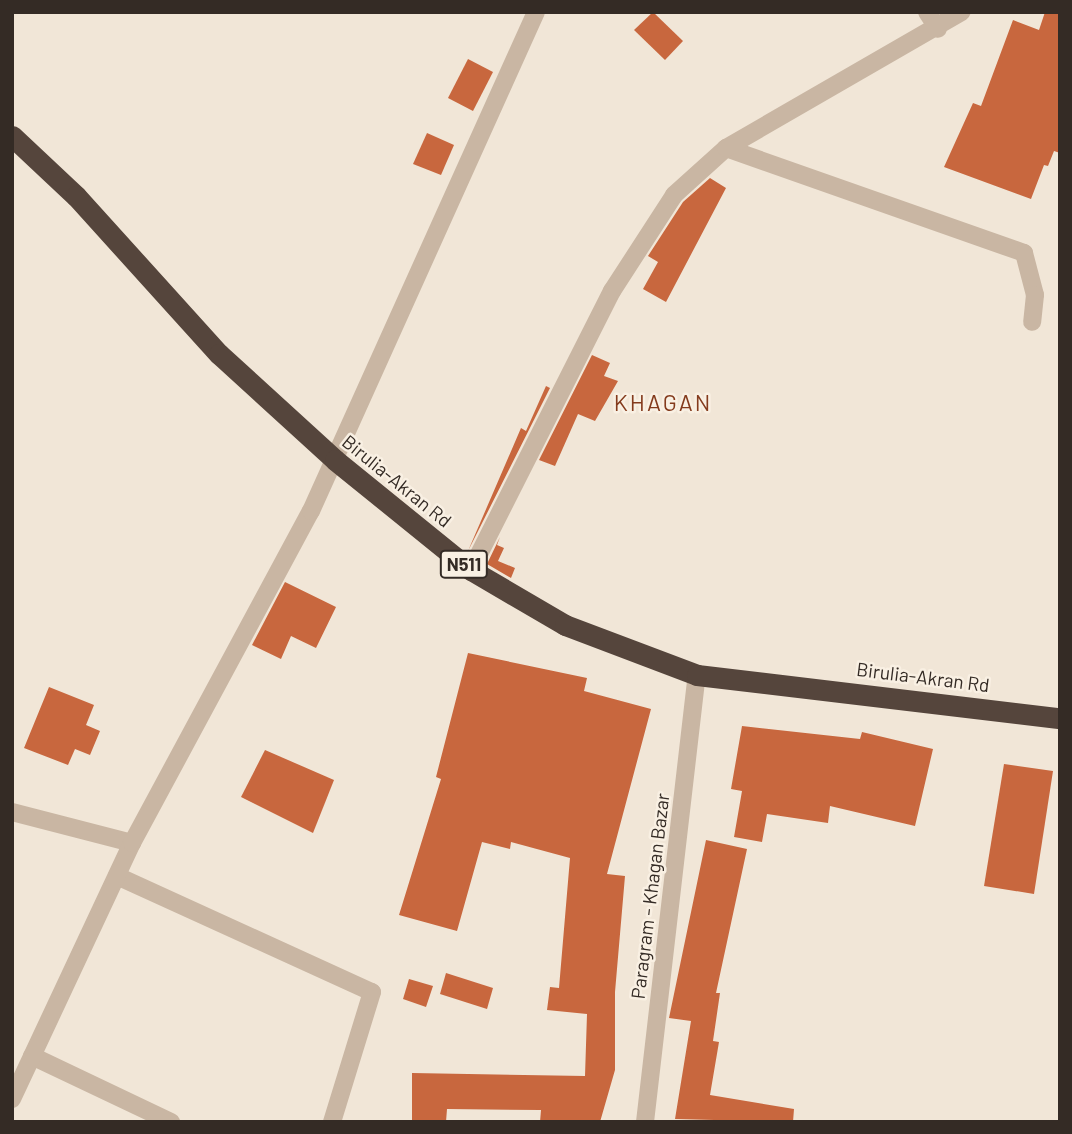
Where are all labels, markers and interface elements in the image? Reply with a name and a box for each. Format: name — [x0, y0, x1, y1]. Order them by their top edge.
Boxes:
district label: KHAGAN — [614, 388, 712, 416]
street label: Birulia-Akran Rd — [338, 430, 456, 532]
road number: N511 — [440, 550, 489, 578]
street label: Birulia-Akran Rd — [855, 658, 991, 696]
street label: Paragram - Khagan Bazar — [626, 792, 674, 1000]

